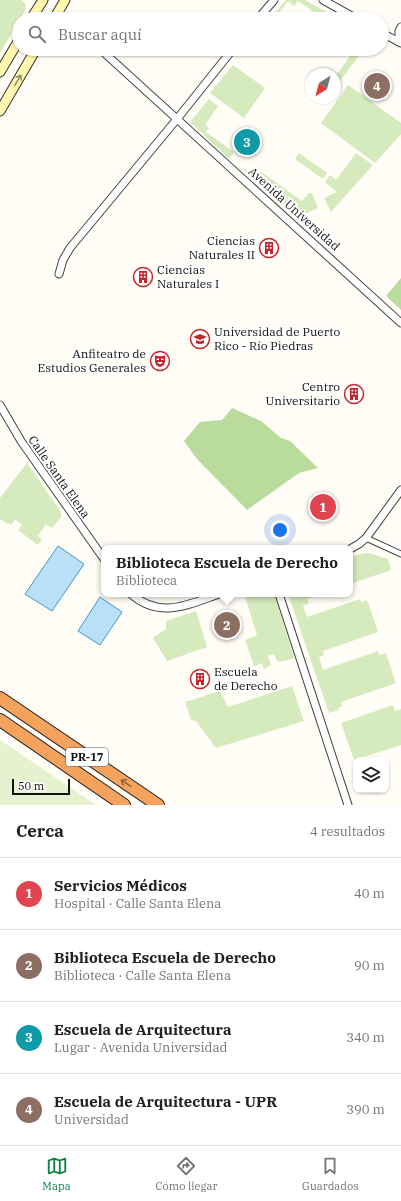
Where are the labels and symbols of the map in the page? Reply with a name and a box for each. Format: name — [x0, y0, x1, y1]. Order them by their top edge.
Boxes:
north arrow — [305, 68, 341, 104]
pin: 4 — [364, 71, 390, 101]
one-way arrow — [15, 74, 23, 86]
pin: 3 — [234, 127, 260, 157]
street label: Avenida Universidad — [246, 164, 343, 254]
place label: Ciencias Naturales II — [189, 233, 255, 262]
building icon: Ciencias Naturales II — [258, 237, 280, 259]
place label: Ciencias Naturales I — [157, 262, 219, 291]
building icon: Ciencias Naturales I — [132, 266, 154, 288]
place label: Universidad de Puerto Rico - Río Piedras — [214, 324, 340, 353]
school or university icon: Universidad de Puerto Rico - Río Piedras — [189, 328, 211, 350]
place label: Anfiteatro de Estudios Generales — [37, 346, 146, 375]
theatre icon: Anfiteatro de Estudios Generales — [149, 350, 171, 372]
place label: Centro Universitario — [265, 379, 340, 408]
building icon: Centro Universitario — [343, 383, 365, 405]
street label: Calle Santa Elena — [25, 433, 94, 521]
pin: 1 — [310, 492, 336, 522]
your location — [270, 520, 290, 540]
pin: 2 — [214, 610, 240, 640]
place label: Escuela de Derecho — [214, 664, 278, 693]
building icon: Escuela de Derecho — [189, 668, 211, 690]
road number: PR-17 — [66, 748, 108, 766]
scale bar — [12, 777, 70, 796]
one-way arrow — [121, 779, 132, 787]

